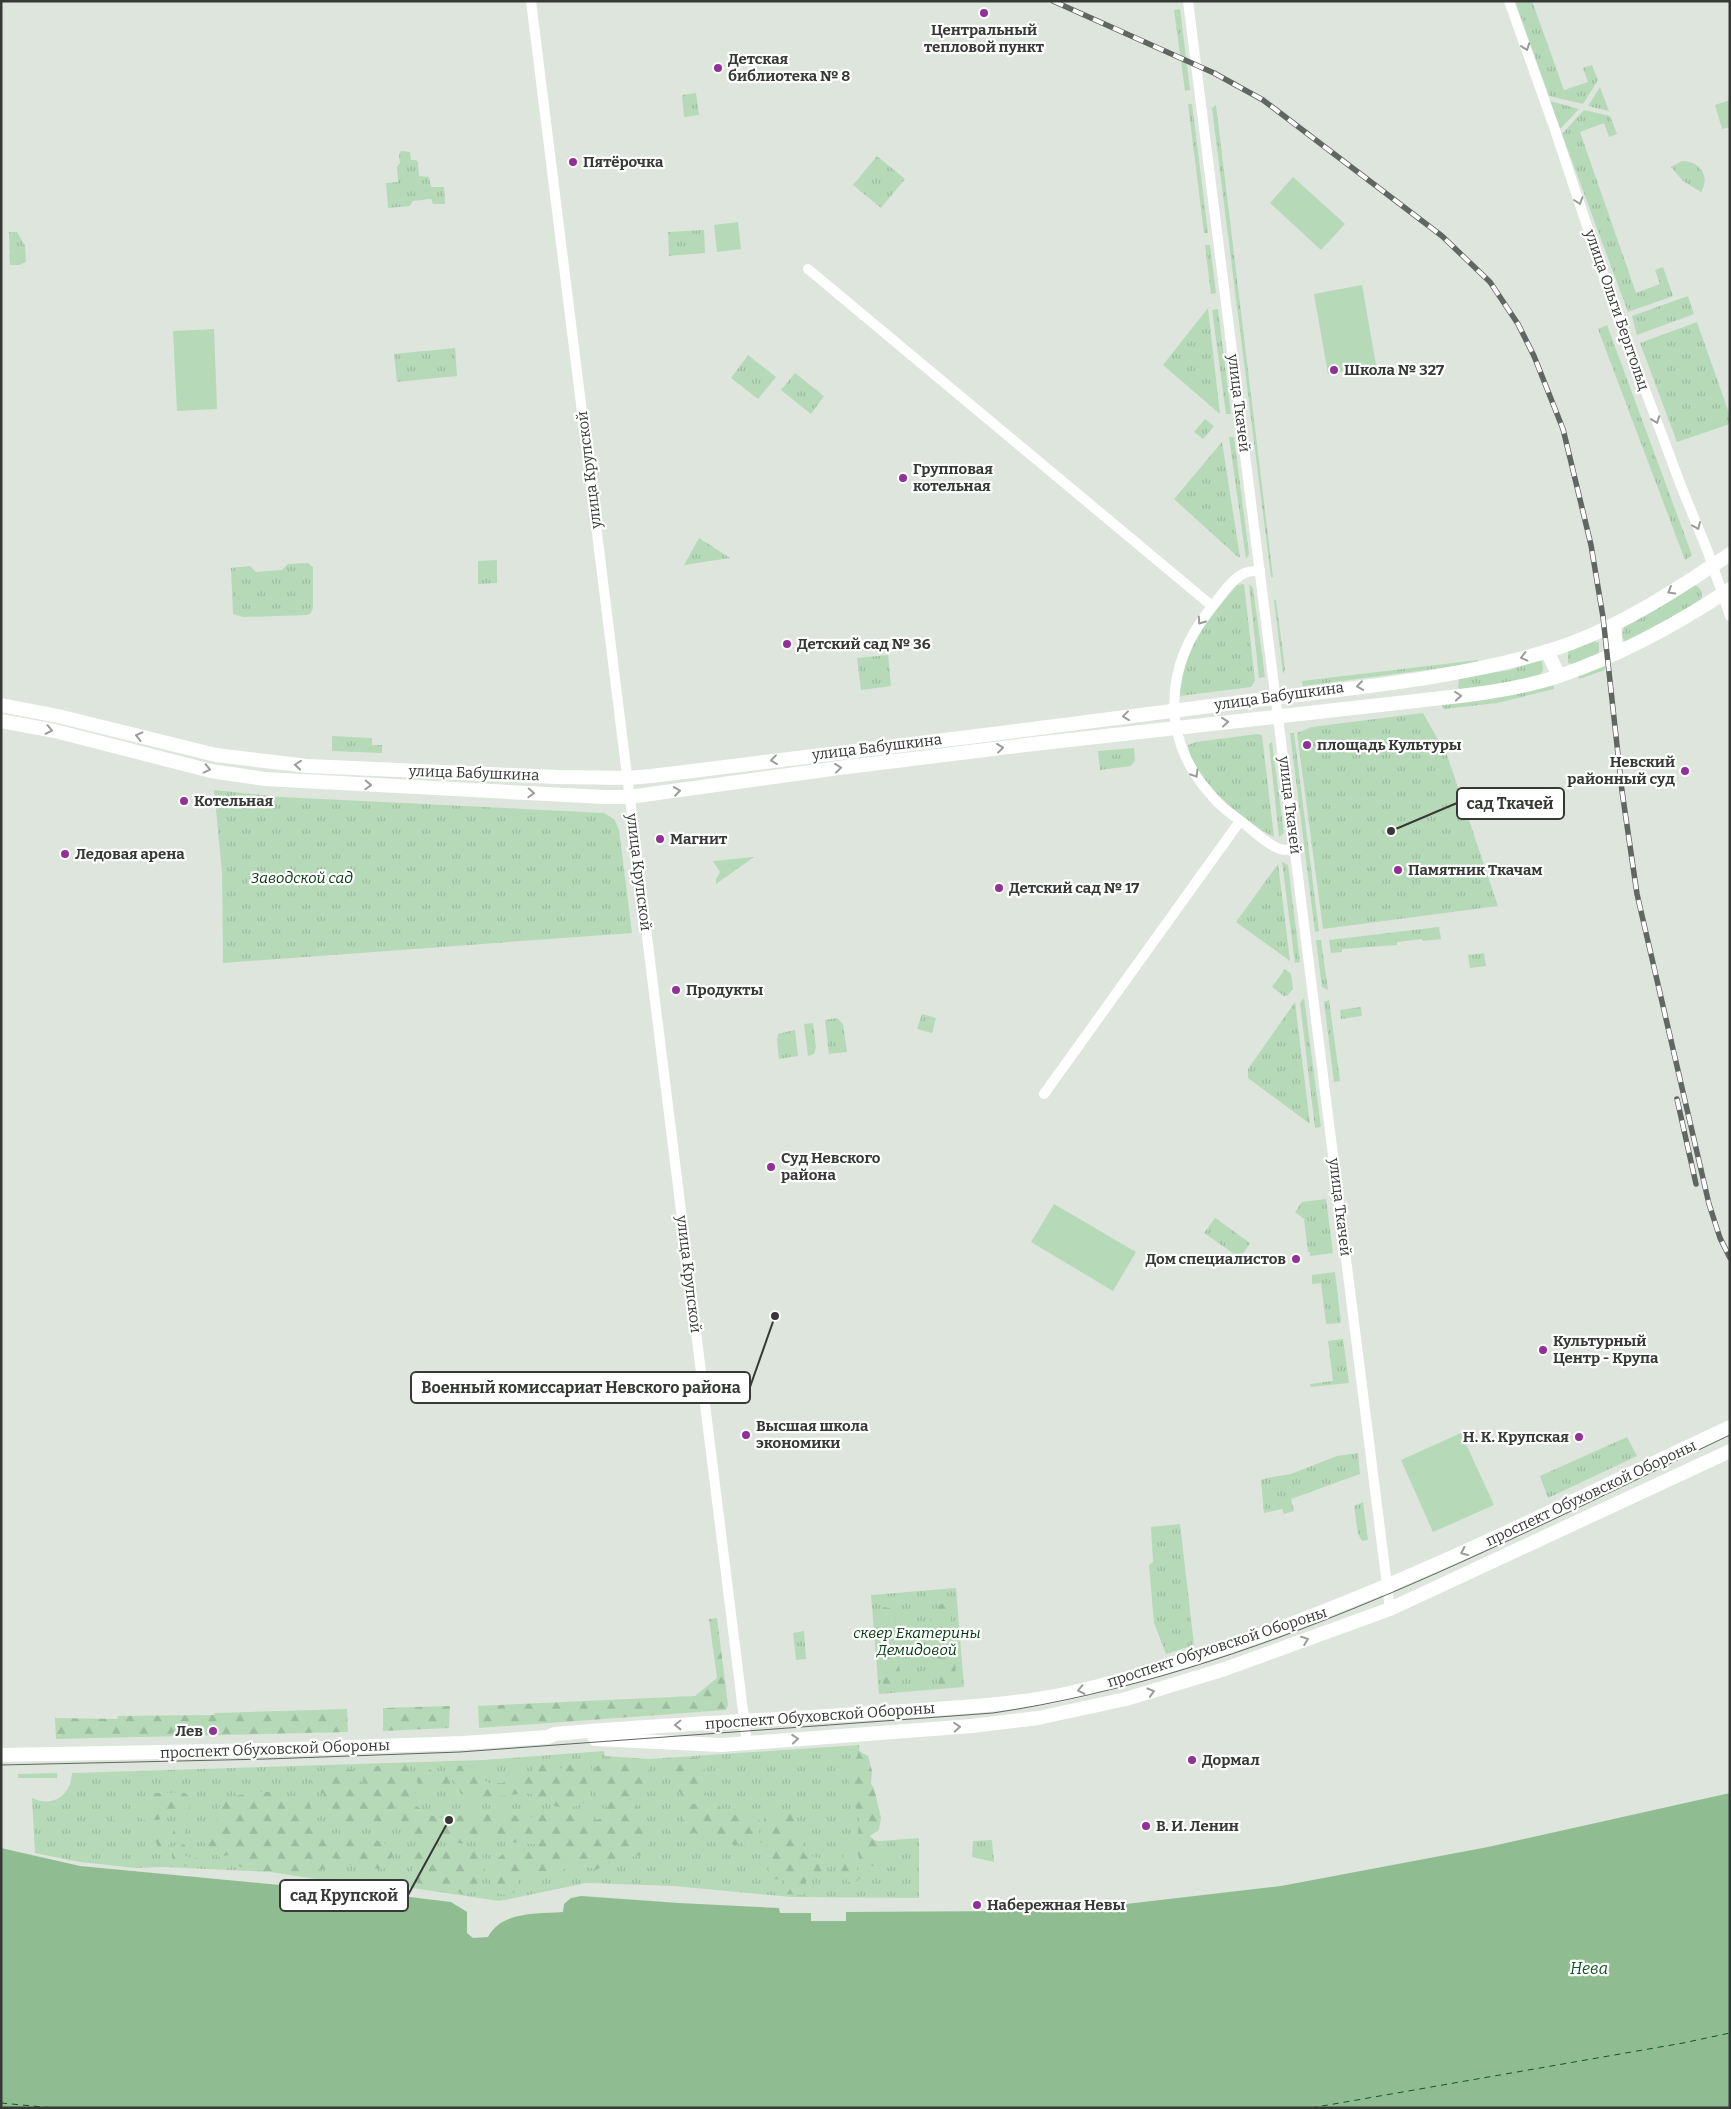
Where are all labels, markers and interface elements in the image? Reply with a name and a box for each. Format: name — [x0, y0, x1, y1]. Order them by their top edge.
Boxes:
marker: Центральный тепловой пункт — [978, 7, 990, 19]
place label: Центральный тепловой пункт — [924, 21, 1045, 56]
one-way arrow — [1520, 42, 1530, 51]
place label: Детская библиотека № 8 — [728, 50, 850, 85]
marker: Детская библиотека № 8 — [712, 62, 724, 74]
place label: Пятёрочка — [583, 153, 664, 171]
marker: Пятёрочка — [567, 156, 579, 168]
one-way arrow — [1573, 196, 1583, 204]
street label: улица Ольги Берггольц — [1581, 226, 1653, 393]
street label: улица Ткачей — [1224, 352, 1254, 453]
place label: Школа № 327 — [1344, 361, 1444, 379]
marker: Школа № 327 — [1328, 364, 1340, 376]
street label: улица Крупской — [573, 410, 605, 531]
one-way arrow — [1650, 415, 1660, 424]
place label: Групповая котельная — [913, 460, 993, 495]
marker: Групповая котельная — [897, 472, 909, 484]
one-way arrow — [1691, 521, 1701, 530]
one-way arrow — [1668, 585, 1677, 595]
one-way arrow — [1198, 615, 1207, 625]
place label: Детский сад № 36 — [797, 635, 931, 653]
marker: Детский сад № 36 — [781, 638, 793, 650]
one-way arrow — [1519, 651, 1528, 662]
street label: улица Бабушкина — [1212, 678, 1345, 714]
one-way arrow — [1356, 680, 1365, 690]
one-way arrow — [1454, 691, 1462, 702]
one-way arrow — [1122, 710, 1130, 721]
one-way arrow — [1221, 717, 1229, 728]
one-way arrow — [45, 724, 54, 735]
street label: улица Бабушкина — [810, 730, 943, 764]
one-way arrow — [134, 731, 143, 742]
place label: площадь Культуры — [1317, 736, 1462, 754]
marker: площадь Культуры — [1301, 739, 1313, 751]
one-way arrow — [996, 743, 1004, 754]
place label: Невский районный суд — [1567, 753, 1675, 788]
one-way arrow — [769, 754, 777, 765]
street label: улица Ткачей — [1275, 754, 1305, 855]
one-way arrow — [294, 760, 302, 771]
street label: улица Бабушкина — [407, 762, 540, 784]
one-way arrow — [202, 763, 211, 774]
one-way arrow — [835, 763, 843, 774]
marker: Невский районный суд — [1679, 765, 1691, 777]
one-way arrow — [1188, 768, 1198, 777]
one-way arrow — [365, 780, 373, 790]
one-way arrow — [673, 786, 682, 796]
one-way arrow — [527, 788, 535, 799]
callout: сад Ткачей — [1457, 788, 1564, 819]
place label: Котельная — [194, 792, 274, 810]
text: сад Ткачей — [1466, 794, 1554, 813]
marker: Котельная — [178, 795, 190, 807]
street label: улица Крупской — [623, 811, 655, 932]
place label: Магнит — [670, 830, 728, 848]
marker: Магнит — [654, 833, 666, 845]
place label: Ледовая арена — [75, 845, 185, 863]
marker: Ледовая арена — [59, 848, 71, 860]
place label: Памятник Ткачам — [1408, 861, 1543, 879]
marker: Памятник Ткачам — [1392, 864, 1404, 876]
park label: Заводской сад — [251, 869, 353, 887]
place label: Детский сад № 17 — [1009, 879, 1139, 897]
marker: Детский сад № 17 — [993, 882, 1005, 894]
place label: Продукты — [686, 981, 763, 999]
marker: Продукты — [670, 984, 682, 996]
place label: Суд Невского района — [781, 1149, 881, 1184]
street label: улица Ткачей — [1325, 1156, 1355, 1257]
marker: Суд Невского района — [765, 1161, 777, 1173]
street label: улица Крупской — [673, 1213, 705, 1334]
place label: Дом специалистов — [1145, 1250, 1286, 1268]
marker: Дом специалистов — [1290, 1253, 1302, 1265]
place label: Культурный Центр - Крупа — [1553, 1332, 1659, 1367]
marker: Культурный Центр - Крупа — [1537, 1344, 1549, 1356]
callout: Военный комиссариат Невского района — [411, 1372, 750, 1403]
text: Военный комиссариат Невского района — [421, 1378, 741, 1397]
place label: Высшая школа экономики — [756, 1417, 869, 1452]
place label: Н. К. Крупская — [1463, 1428, 1569, 1446]
marker: Высшая школа экономики — [740, 1429, 752, 1441]
marker: Н. К. Крупская — [1573, 1431, 1585, 1443]
street label: проспект Обуховской Обороны — [1483, 1436, 1699, 1550]
one-way arrow — [1460, 1546, 1469, 1557]
street label: проспект Обуховской Обороны — [1105, 1603, 1329, 1691]
park label: сквер Екатерины Демидовой — [853, 1624, 981, 1659]
one-way arrow — [1300, 1636, 1309, 1647]
one-way arrow — [1077, 1684, 1086, 1695]
one-way arrow — [1147, 1687, 1155, 1697]
street label: проспект Обуховской Обороны — [705, 1699, 935, 1733]
one-way arrow — [674, 1720, 682, 1731]
place label: Лев — [175, 1722, 203, 1740]
one-way arrow — [954, 1722, 962, 1733]
marker: Лев — [207, 1725, 219, 1737]
one-way arrow — [792, 1734, 800, 1745]
street label: проспект Обуховской Обороны — [160, 1736, 390, 1762]
place label: Дормал — [1202, 1751, 1260, 1769]
marker: Дормал — [1186, 1754, 1198, 1766]
place label: В. И. Ленин — [1156, 1817, 1239, 1835]
marker: В. И. Ленин — [1140, 1820, 1152, 1832]
callout: сад Крупской — [280, 1880, 408, 1911]
text: сад Крупской — [290, 1886, 398, 1905]
place label: Набережная Невы — [987, 1896, 1125, 1914]
marker: Набережная Невы — [971, 1899, 983, 1911]
water label: Нева — [1570, 1959, 1608, 1978]

